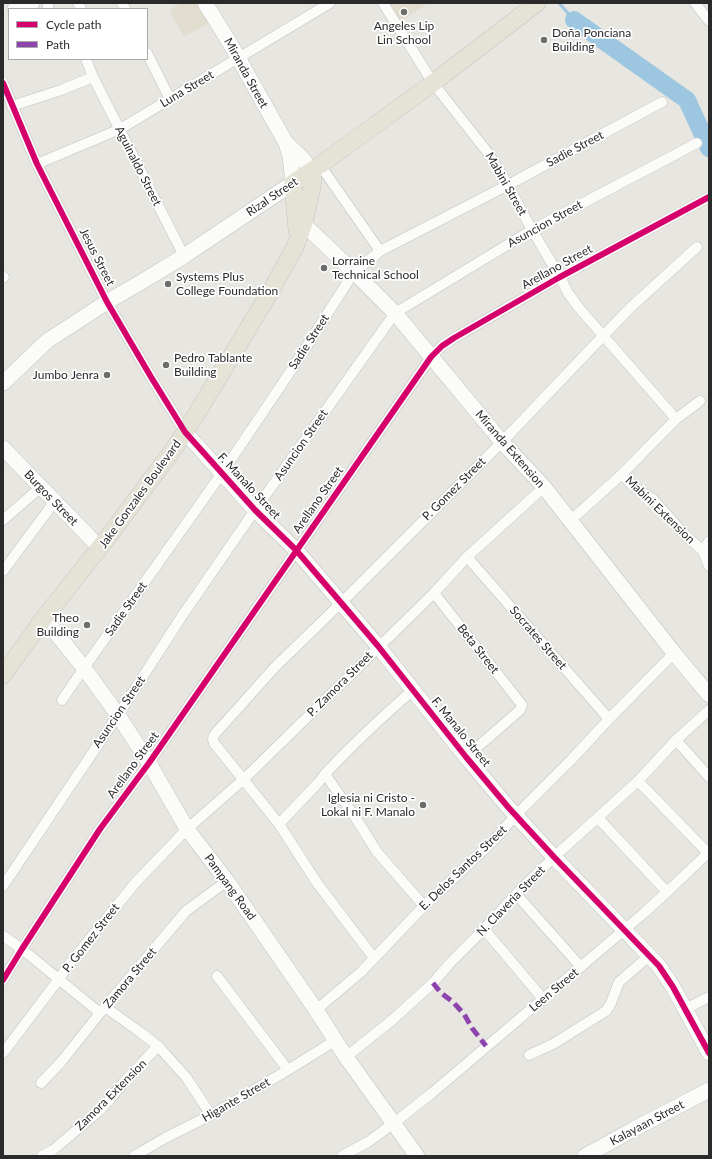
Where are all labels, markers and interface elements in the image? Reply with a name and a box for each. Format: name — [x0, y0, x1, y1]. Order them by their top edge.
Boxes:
marker: Angeles Lip Lin School — [399, 7, 409, 17]
legend — [8, 8, 148, 60]
text: Cycle path — [46, 17, 101, 32]
place label: Angeles Lip Lin School — [374, 19, 434, 47]
place label: Doña Ponciana Building — [552, 26, 631, 54]
street label: Miranda Street — [221, 35, 271, 111]
marker: Doña Ponciana Building — [539, 35, 549, 45]
text: Path — [46, 37, 70, 52]
street label: Luna Street — [158, 67, 216, 111]
street label: Aguinaldo Street — [112, 124, 164, 208]
street label: Sadie Street — [544, 128, 606, 170]
street label: Mabini Street — [482, 150, 530, 218]
street label: Rizal Street — [243, 174, 301, 220]
street label: Asuncion Street — [505, 197, 585, 251]
street label: Jesus Street — [76, 226, 118, 288]
street label: Arellano Street — [519, 242, 595, 292]
place label: Lorraine Technical School — [332, 254, 419, 282]
marker: Lorraine Technical School — [319, 263, 329, 273]
place label: Systems Plus College Foundation — [176, 270, 278, 298]
marker: Systems Plus College Foundation — [163, 279, 173, 289]
street label: Sadie Street — [286, 312, 332, 372]
place label: Pedro Tablante Building — [174, 351, 252, 379]
marker: Pedro Tablante Building — [161, 360, 171, 370]
place label: Jumbo Jenra — [33, 368, 99, 382]
marker: Jumbo Jenra — [102, 370, 112, 380]
street label: Asuncion Street — [271, 407, 331, 483]
street label: Miranda Extension — [472, 407, 548, 491]
street label: Jake Gonzales Boulevard — [96, 437, 184, 551]
street label: F. Manalo Street — [215, 450, 283, 522]
street label: P. Gomez Street — [419, 454, 489, 524]
street label: Arellano Street — [290, 464, 346, 536]
street label: Burgos Street — [21, 467, 81, 529]
street label: Mabini Extension — [622, 473, 698, 547]
street label: Sadie Street — [102, 579, 150, 639]
street label: Socrates Street — [506, 603, 570, 673]
place label: Theo Building — [36, 611, 79, 639]
marker: Theo Building — [82, 620, 92, 630]
street label: Beta Street — [454, 621, 502, 677]
street label: P. Zamora Street — [304, 648, 376, 720]
street label: Asuncion Street — [90, 673, 148, 751]
street label: F. Manalo Street — [429, 694, 493, 770]
street label: Arellano Street — [104, 729, 162, 801]
place label: Iglesia ni Cristo - Lokal ni F. Manalo — [321, 791, 415, 819]
marker: Iglesia ni Cristo - Lokal ni F. Manalo — [418, 800, 428, 810]
street label: E. Delos Santos Street — [416, 823, 510, 913]
street label: Pampang Road — [201, 851, 259, 923]
street label: N. Claveria Street — [474, 863, 548, 939]
street label: P. Gomez Street — [60, 901, 122, 975]
street label: Zamora Street — [100, 945, 160, 1011]
street label: Leen Street — [526, 965, 582, 1015]
street label: Zamora Extension — [72, 1056, 150, 1134]
street label: Higante Street — [199, 1075, 273, 1125]
street label: Kalayaan Street — [607, 1097, 687, 1149]

